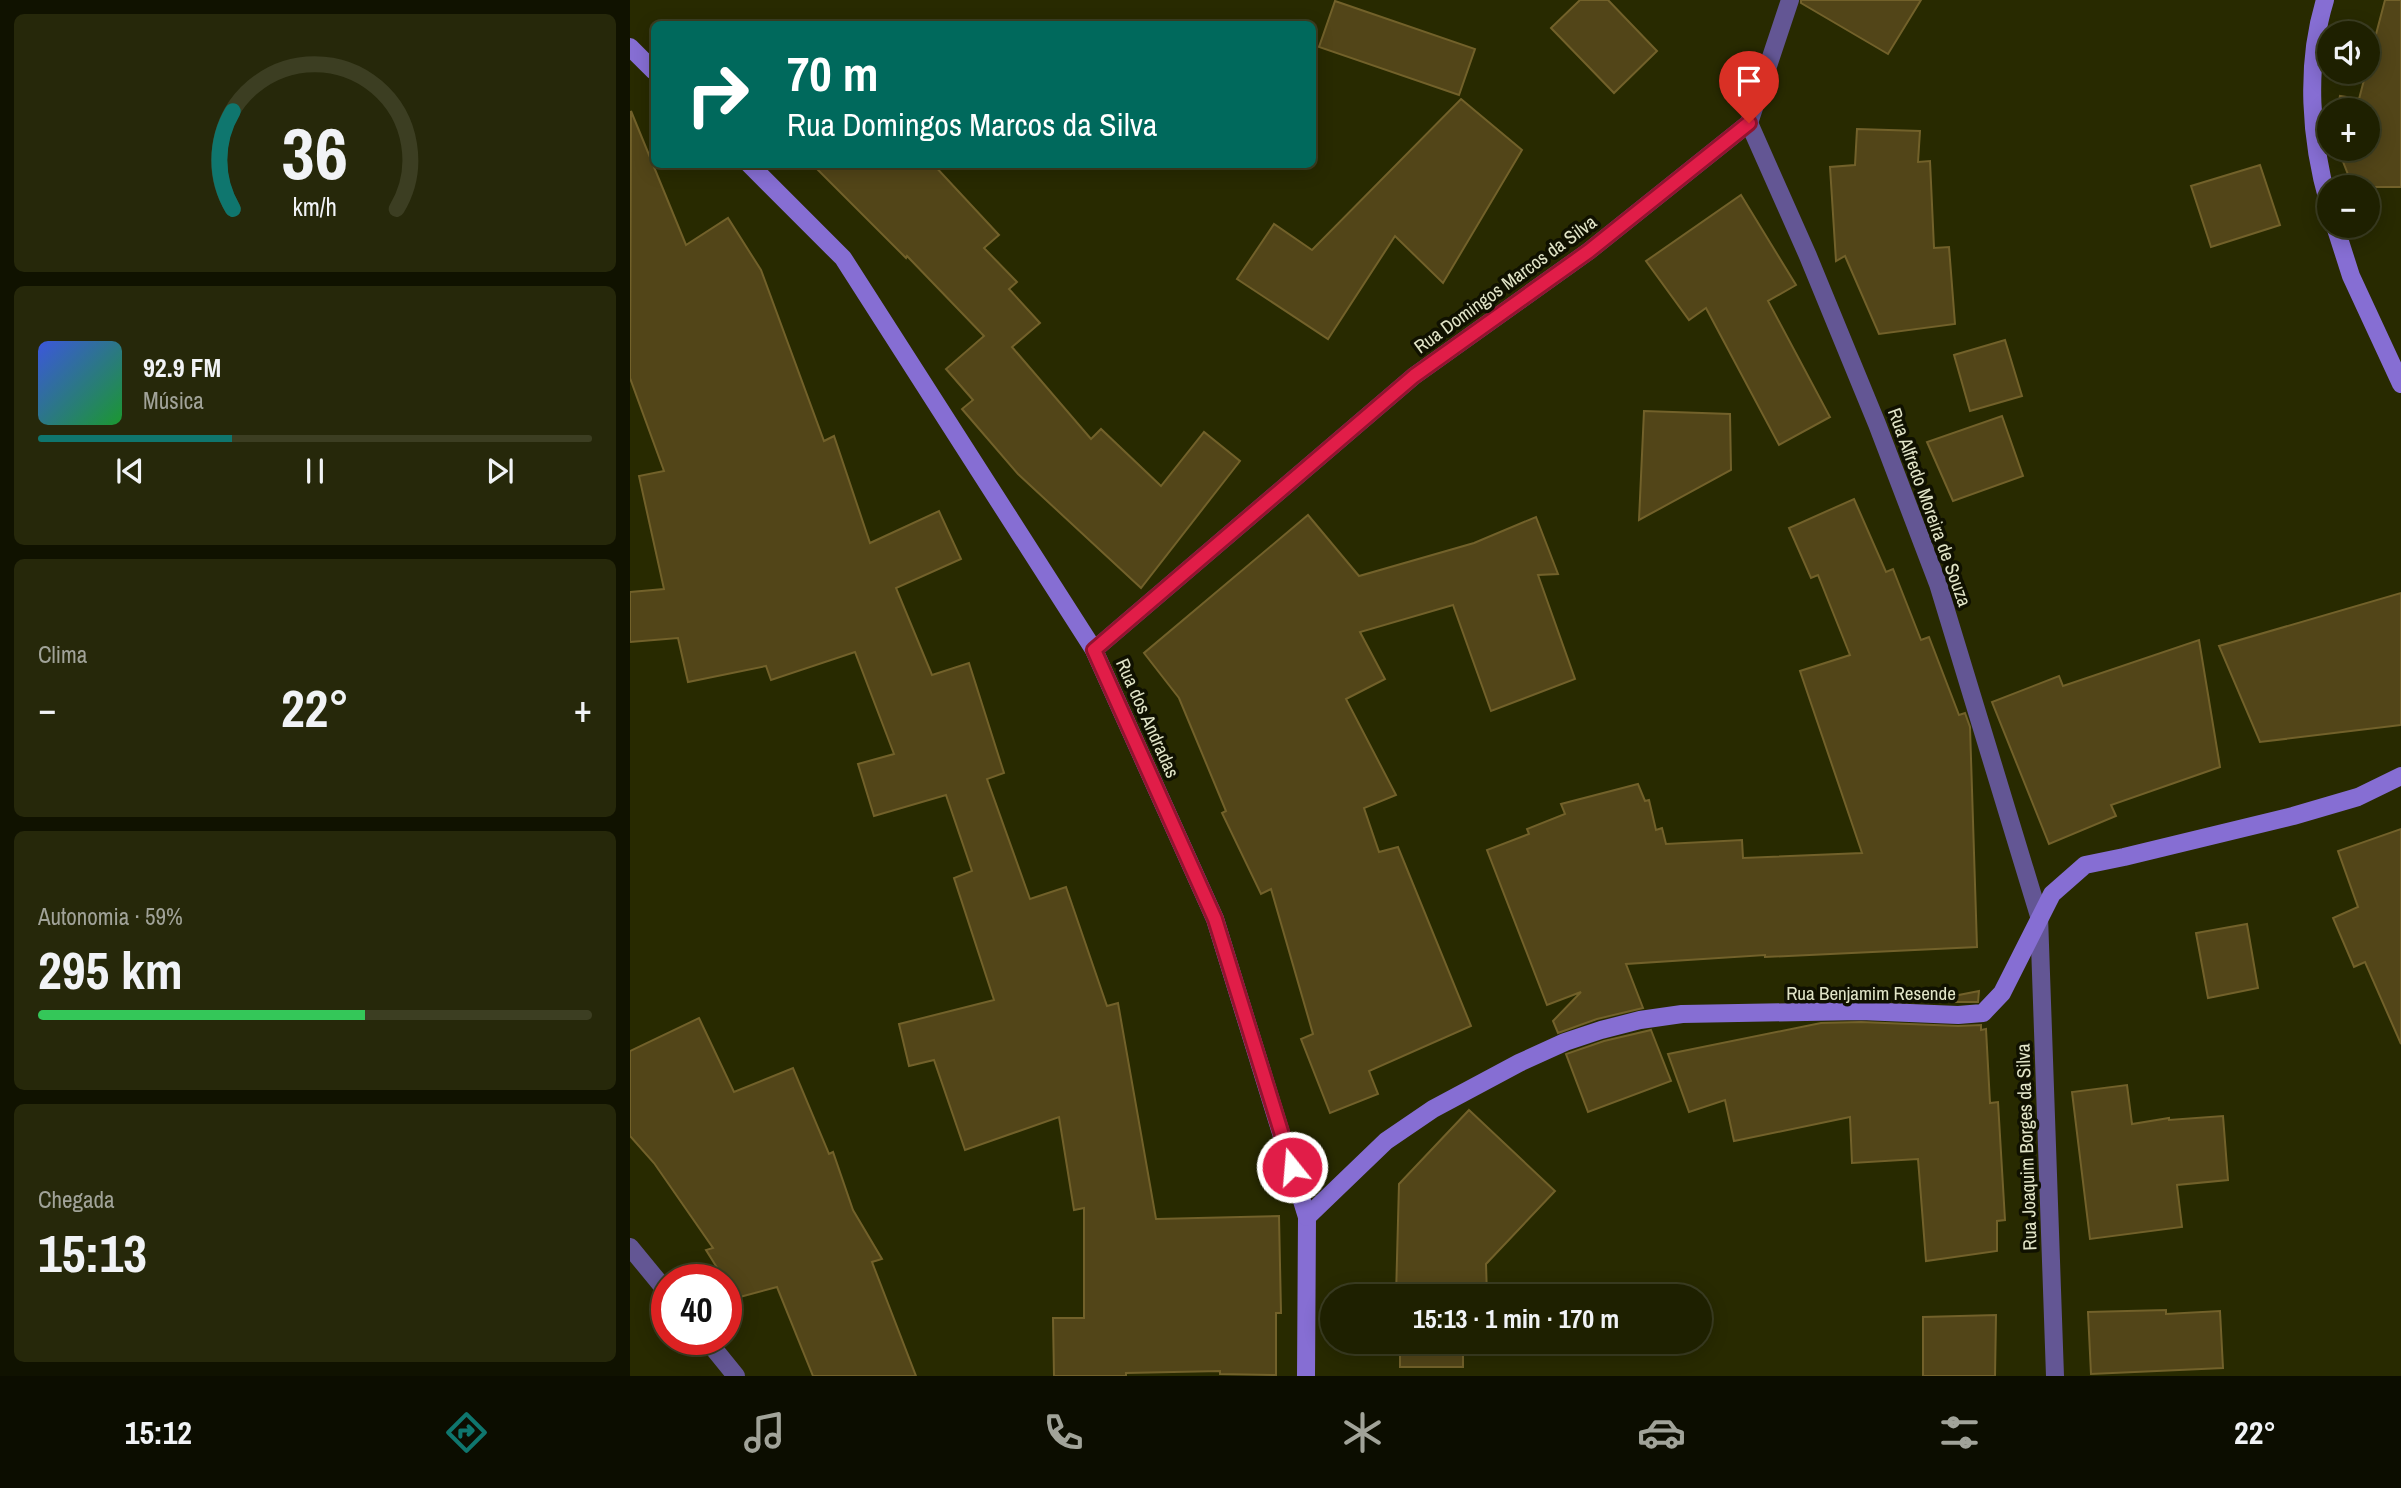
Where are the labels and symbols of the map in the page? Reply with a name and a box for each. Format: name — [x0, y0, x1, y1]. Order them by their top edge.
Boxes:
pin — [1719, 51, 1779, 123]
street label: Rua Domingos Marcos da Silva — [1408, 209, 1602, 359]
street label: Rua Alfredo Moreira de Souza — [1882, 404, 1978, 610]
street label: Rua dos Andradas — [1110, 654, 1186, 782]
street label: Rua Benjamim Resende — [1786, 980, 1956, 1006]
street label: Rua Joaquim Borges da Silva — [2009, 1043, 2043, 1251]
position arrow — [1255, 1130, 1329, 1204]
speed limit sign: 40 — [651, 1264, 742, 1355]

